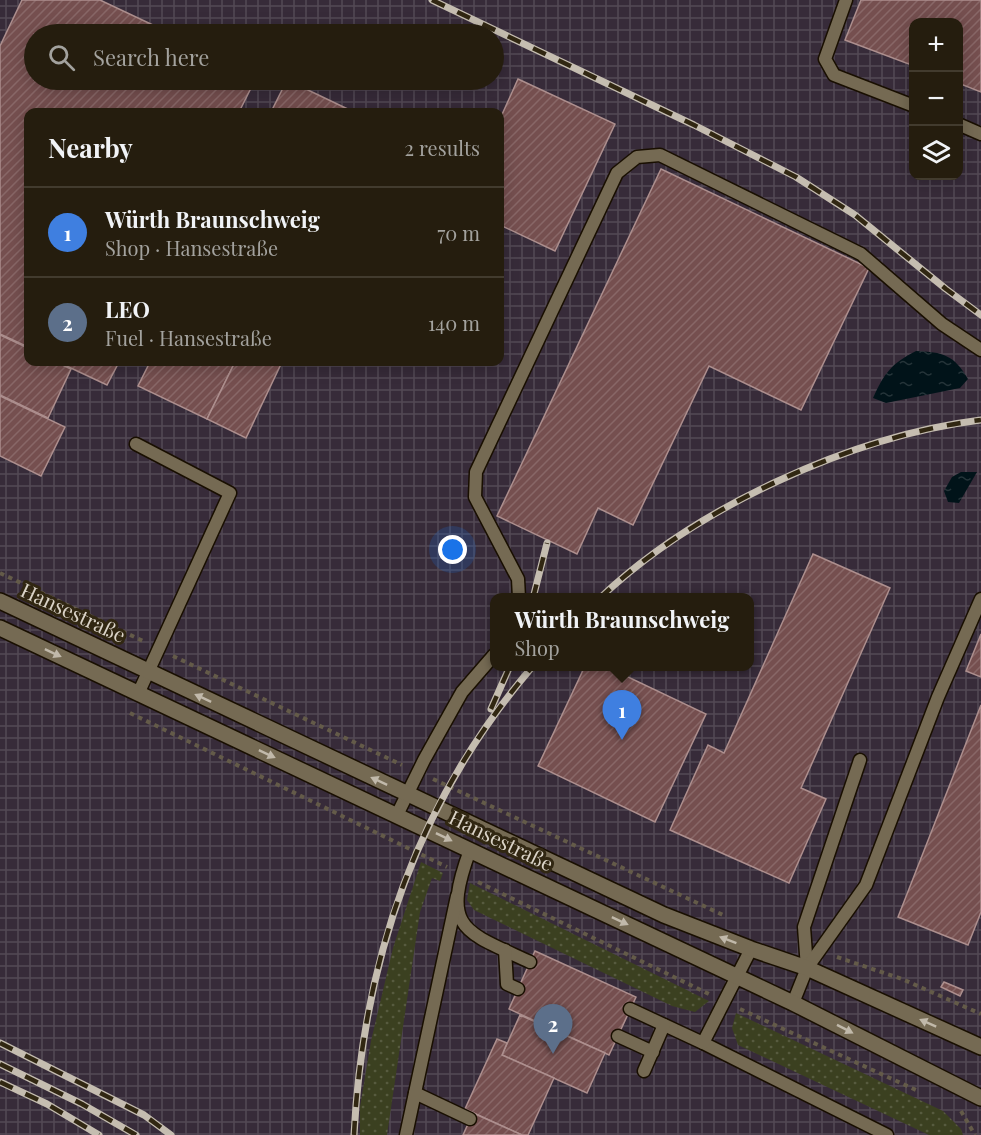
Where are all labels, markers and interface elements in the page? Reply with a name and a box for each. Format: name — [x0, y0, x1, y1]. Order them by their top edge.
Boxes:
map controls — [909, 18, 963, 180]
button: + — [909, 18, 963, 72]
search box — [24, 24, 504, 90]
icon: search — [45, 41, 78, 74]
text: Search here — [93, 42, 209, 72]
button: − — [909, 72, 963, 126]
button: layers — [909, 126, 963, 180]
text: Nearby — [48, 130, 133, 165]
text: 2 results — [405, 134, 480, 161]
text: Würth Braunschweig — [105, 204, 320, 234]
text: 1 — [64, 219, 71, 246]
text: 70 m — [437, 219, 480, 246]
text: Shop · Hansestraße — [105, 234, 278, 261]
text: LEO — [105, 294, 150, 324]
text: 2 — [62, 309, 73, 336]
text: 140 m — [428, 309, 480, 336]
text: Fuel · Hansestraße — [105, 324, 272, 351]
your location — [438, 535, 467, 564]
street label: Hansestraße — [17, 576, 130, 648]
popup — [490, 593, 754, 671]
text: Würth Braunschweig — [515, 604, 729, 634]
text: Shop — [515, 634, 560, 661]
one-way arrow — [44, 649, 61, 658]
pin: 1 — [602, 690, 642, 740]
one-way arrow — [194, 693, 211, 702]
one-way arrow — [259, 749, 277, 759]
one-way arrow — [370, 777, 387, 786]
street label: Hansestraße — [445, 803, 558, 876]
one-way arrow — [435, 832, 452, 842]
one-way arrow — [611, 916, 628, 925]
one-way arrow — [719, 935, 737, 945]
pin: 2 — [534, 1004, 572, 1054]
one-way arrow — [919, 1018, 936, 1027]
one-way arrow — [837, 1024, 854, 1034]

